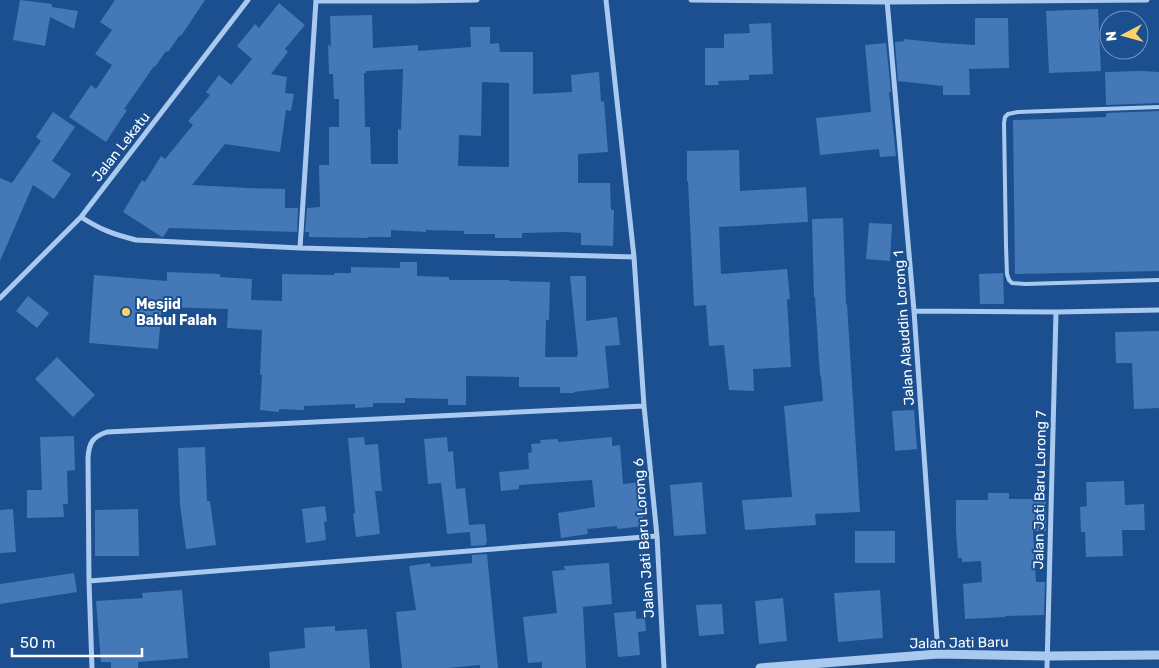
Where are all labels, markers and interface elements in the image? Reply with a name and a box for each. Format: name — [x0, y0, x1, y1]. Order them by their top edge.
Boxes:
north arrow — [1099, 10, 1149, 60]
text: N — [1103, 30, 1121, 42]
street label: Jalan Lekatu — [89, 109, 153, 185]
street label: Jalan Alauddin Lorong 1 — [890, 250, 918, 406]
place label: Mesjid Babul Falah — [136, 296, 217, 329]
marker: Mesjid Babul Falah — [120, 306, 132, 318]
street label: Jalan Jati Baru Lorong 7 — [1030, 410, 1050, 570]
street label: Jalan Jati Baru Lorong 6 — [630, 457, 658, 619]
scale bar — [12, 626, 142, 658]
text: 50 m — [20, 634, 55, 652]
street label: Jalan Jati Baru — [909, 634, 1009, 652]

